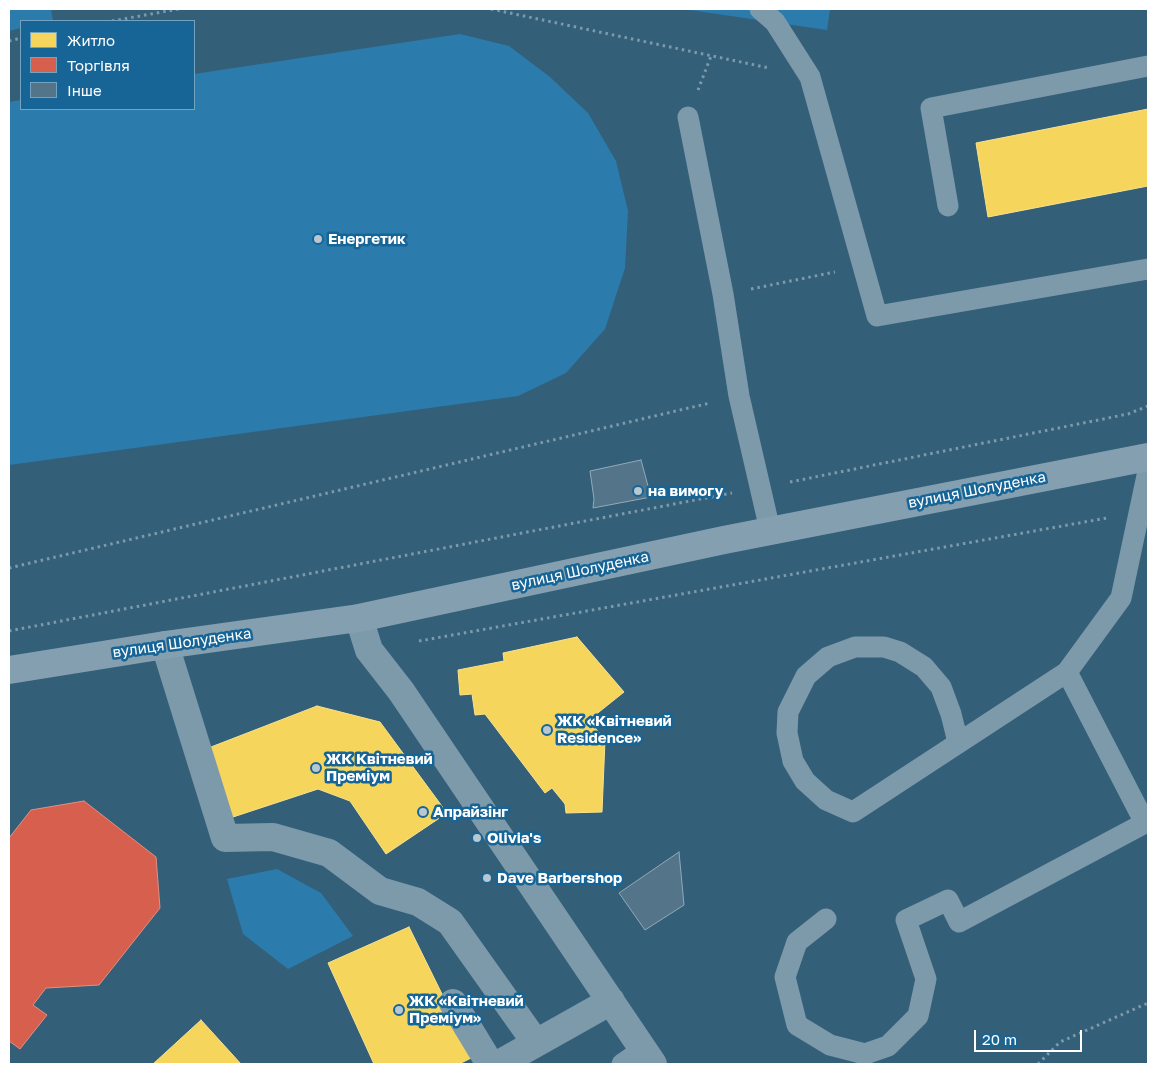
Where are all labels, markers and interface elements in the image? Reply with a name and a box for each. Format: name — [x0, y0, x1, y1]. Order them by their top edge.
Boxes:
legend — [20, 20, 195, 110]
text: Житло — [67, 31, 115, 49]
text: Торгівля — [67, 56, 130, 74]
text: Інше — [67, 81, 102, 99]
place label: Енергетик — [328, 230, 406, 248]
marker: Енергетик — [312, 233, 324, 245]
street label: вулиця Шолуденка — [907, 468, 1047, 512]
place label: на вимогу — [648, 482, 723, 500]
marker: на вимогу — [632, 485, 644, 497]
street label: вулиця Шолуденка — [510, 548, 650, 594]
street label: вулиця Шолуденка — [111, 624, 253, 662]
place label: ЖК «Квітневий Residence» — [557, 712, 672, 747]
marker: ЖК «Квітневий Residence» — [541, 724, 553, 736]
place label: ЖК Квітневий Преміум — [326, 750, 433, 785]
marker: ЖК Квітневий Преміум — [310, 762, 322, 774]
place label: Апрайзінг — [433, 803, 508, 821]
marker: Апрайзінг — [417, 806, 429, 818]
place label: Olivia's — [487, 829, 541, 847]
marker: Olivia's — [471, 832, 483, 844]
place label: Dave Barbershop — [497, 869, 622, 887]
marker: Dave Barbershop — [481, 872, 493, 884]
place label: ЖК «Квітневий Преміум» — [409, 992, 524, 1027]
marker: ЖК «Квітневий Преміум» — [393, 1004, 405, 1016]
scale bar — [977, 1020, 1084, 1052]
text: 20 m — [982, 1030, 1017, 1048]

